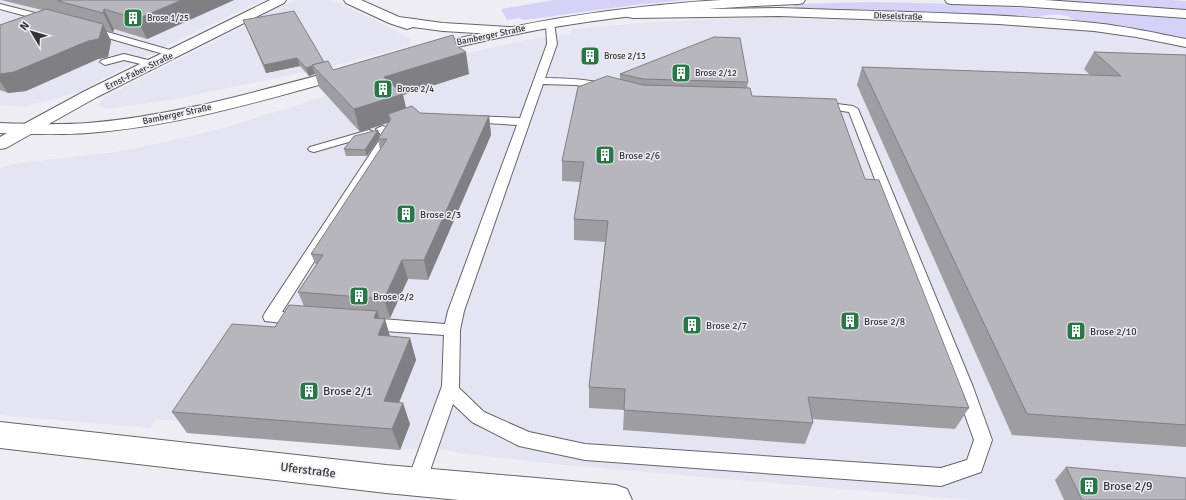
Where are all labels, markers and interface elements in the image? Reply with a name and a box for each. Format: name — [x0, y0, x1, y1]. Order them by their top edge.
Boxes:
building icon: Brose 1/25 — [122, 7, 144, 29]
street label: Dieselstraße — [873, 10, 923, 23]
north arrow — [12, 12, 52, 52]
place label: Brose 1/25 — [147, 13, 189, 24]
text: N — [17, 19, 32, 33]
street label: Bamberger Straße — [456, 23, 527, 48]
building icon: Brose 2/13 — [579, 45, 601, 67]
street label: Ernst-Faber-Straße — [103, 50, 175, 93]
place label: Brose 2/13 — [604, 51, 646, 62]
building icon: Brose 2/12 — [670, 62, 692, 84]
place label: Brose 2/12 — [695, 68, 737, 79]
building icon: Brose 2/4 — [372, 78, 394, 100]
place label: Brose 2/4 — [397, 84, 434, 95]
street label: Bamberger Straße — [142, 102, 213, 127]
building icon: Brose 2/6 — [594, 144, 616, 166]
place label: Brose 2/6 — [619, 150, 660, 162]
building icon: Brose 2/3 — [395, 203, 417, 225]
place label: Brose 2/3 — [420, 209, 461, 221]
building icon: Brose 2/2 — [348, 285, 370, 307]
place label: Brose 2/2 — [373, 291, 414, 303]
building icon: Brose 2/8 — [839, 310, 861, 332]
building icon: Brose 2/7 — [681, 314, 703, 336]
place label: Brose 2/8 — [864, 316, 905, 328]
place label: Brose 2/7 — [706, 320, 747, 332]
building icon: Brose 2/10 — [1065, 320, 1087, 342]
place label: Brose 2/10 — [1090, 326, 1137, 338]
building icon: Brose 2/1 — [298, 380, 320, 402]
place label: Brose 2/1 — [323, 384, 372, 399]
street label: Uferstraße — [279, 460, 336, 481]
building icon: Brose 2/9 — [1078, 475, 1100, 497]
place label: Brose 2/9 — [1103, 479, 1152, 494]

